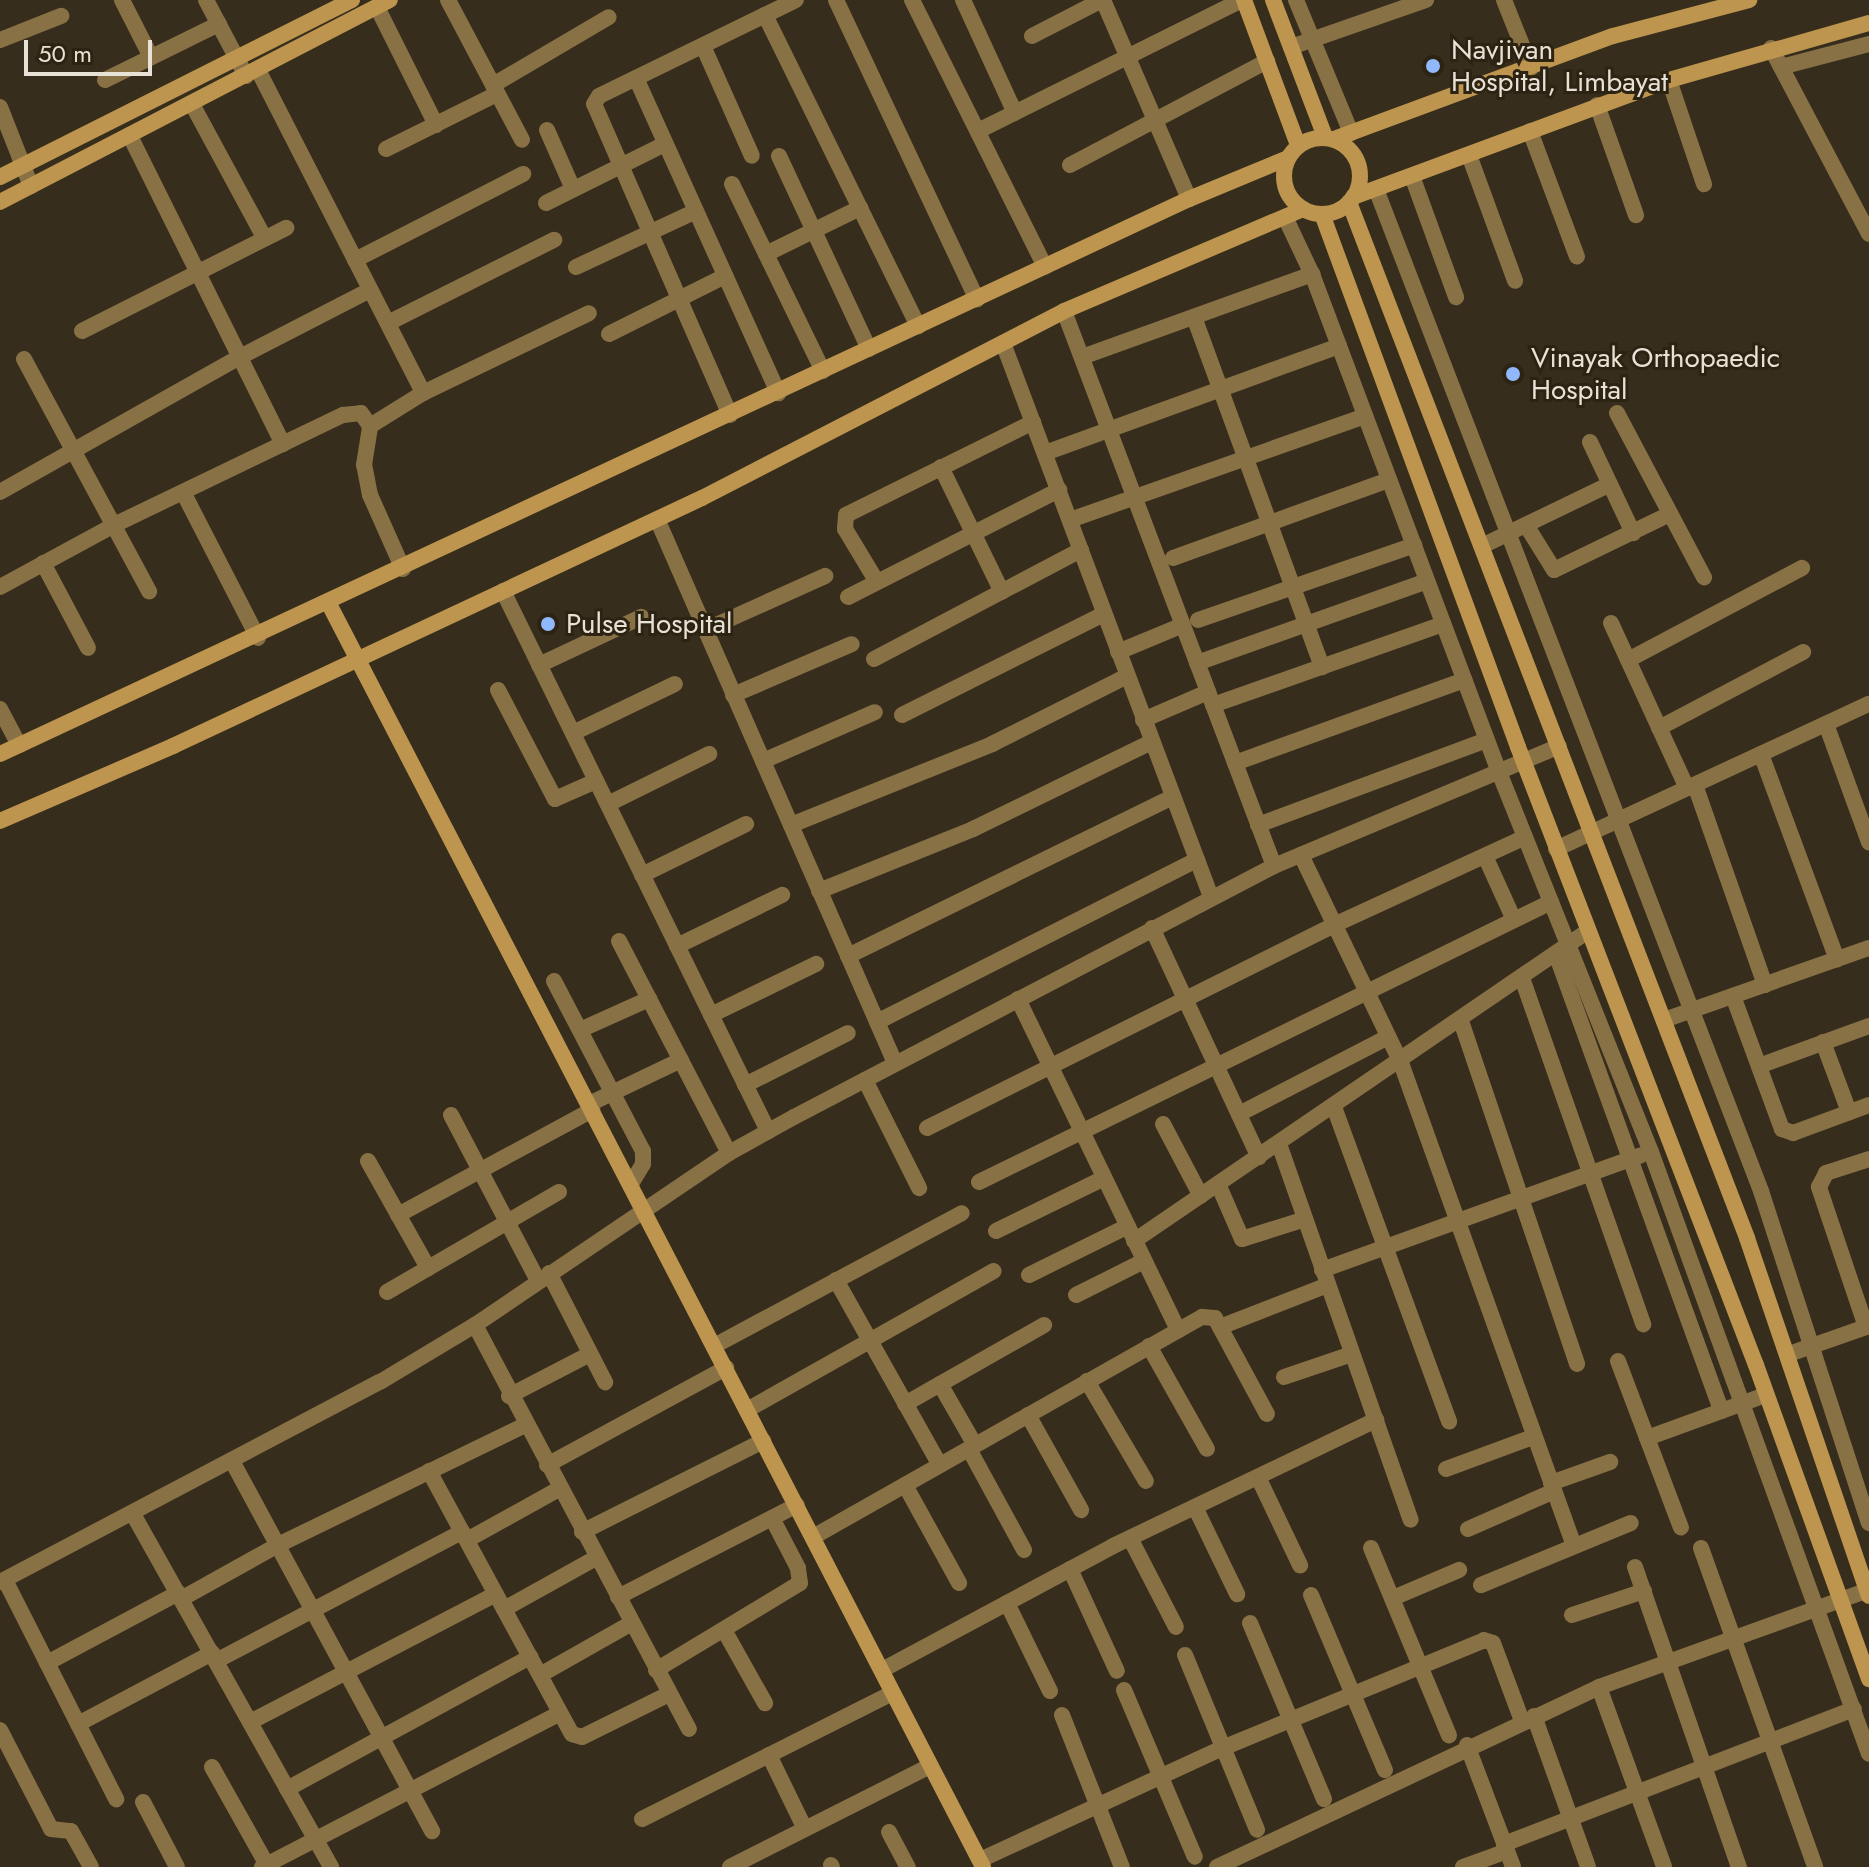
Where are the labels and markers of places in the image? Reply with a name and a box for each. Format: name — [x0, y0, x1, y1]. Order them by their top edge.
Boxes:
place label: Navjivan Hospital, Limbayat — [1451, 33, 1668, 99]
marker: Navjivan Hospital, Limbayat — [1422, 55, 1444, 77]
place label: Vinayak Orthopaedic Hospital — [1531, 341, 1780, 407]
marker: Vinayak Orthopaedic Hospital — [1502, 363, 1524, 385]
place label: Pulse Hospital — [566, 607, 732, 641]
marker: Pulse Hospital — [537, 613, 559, 635]

